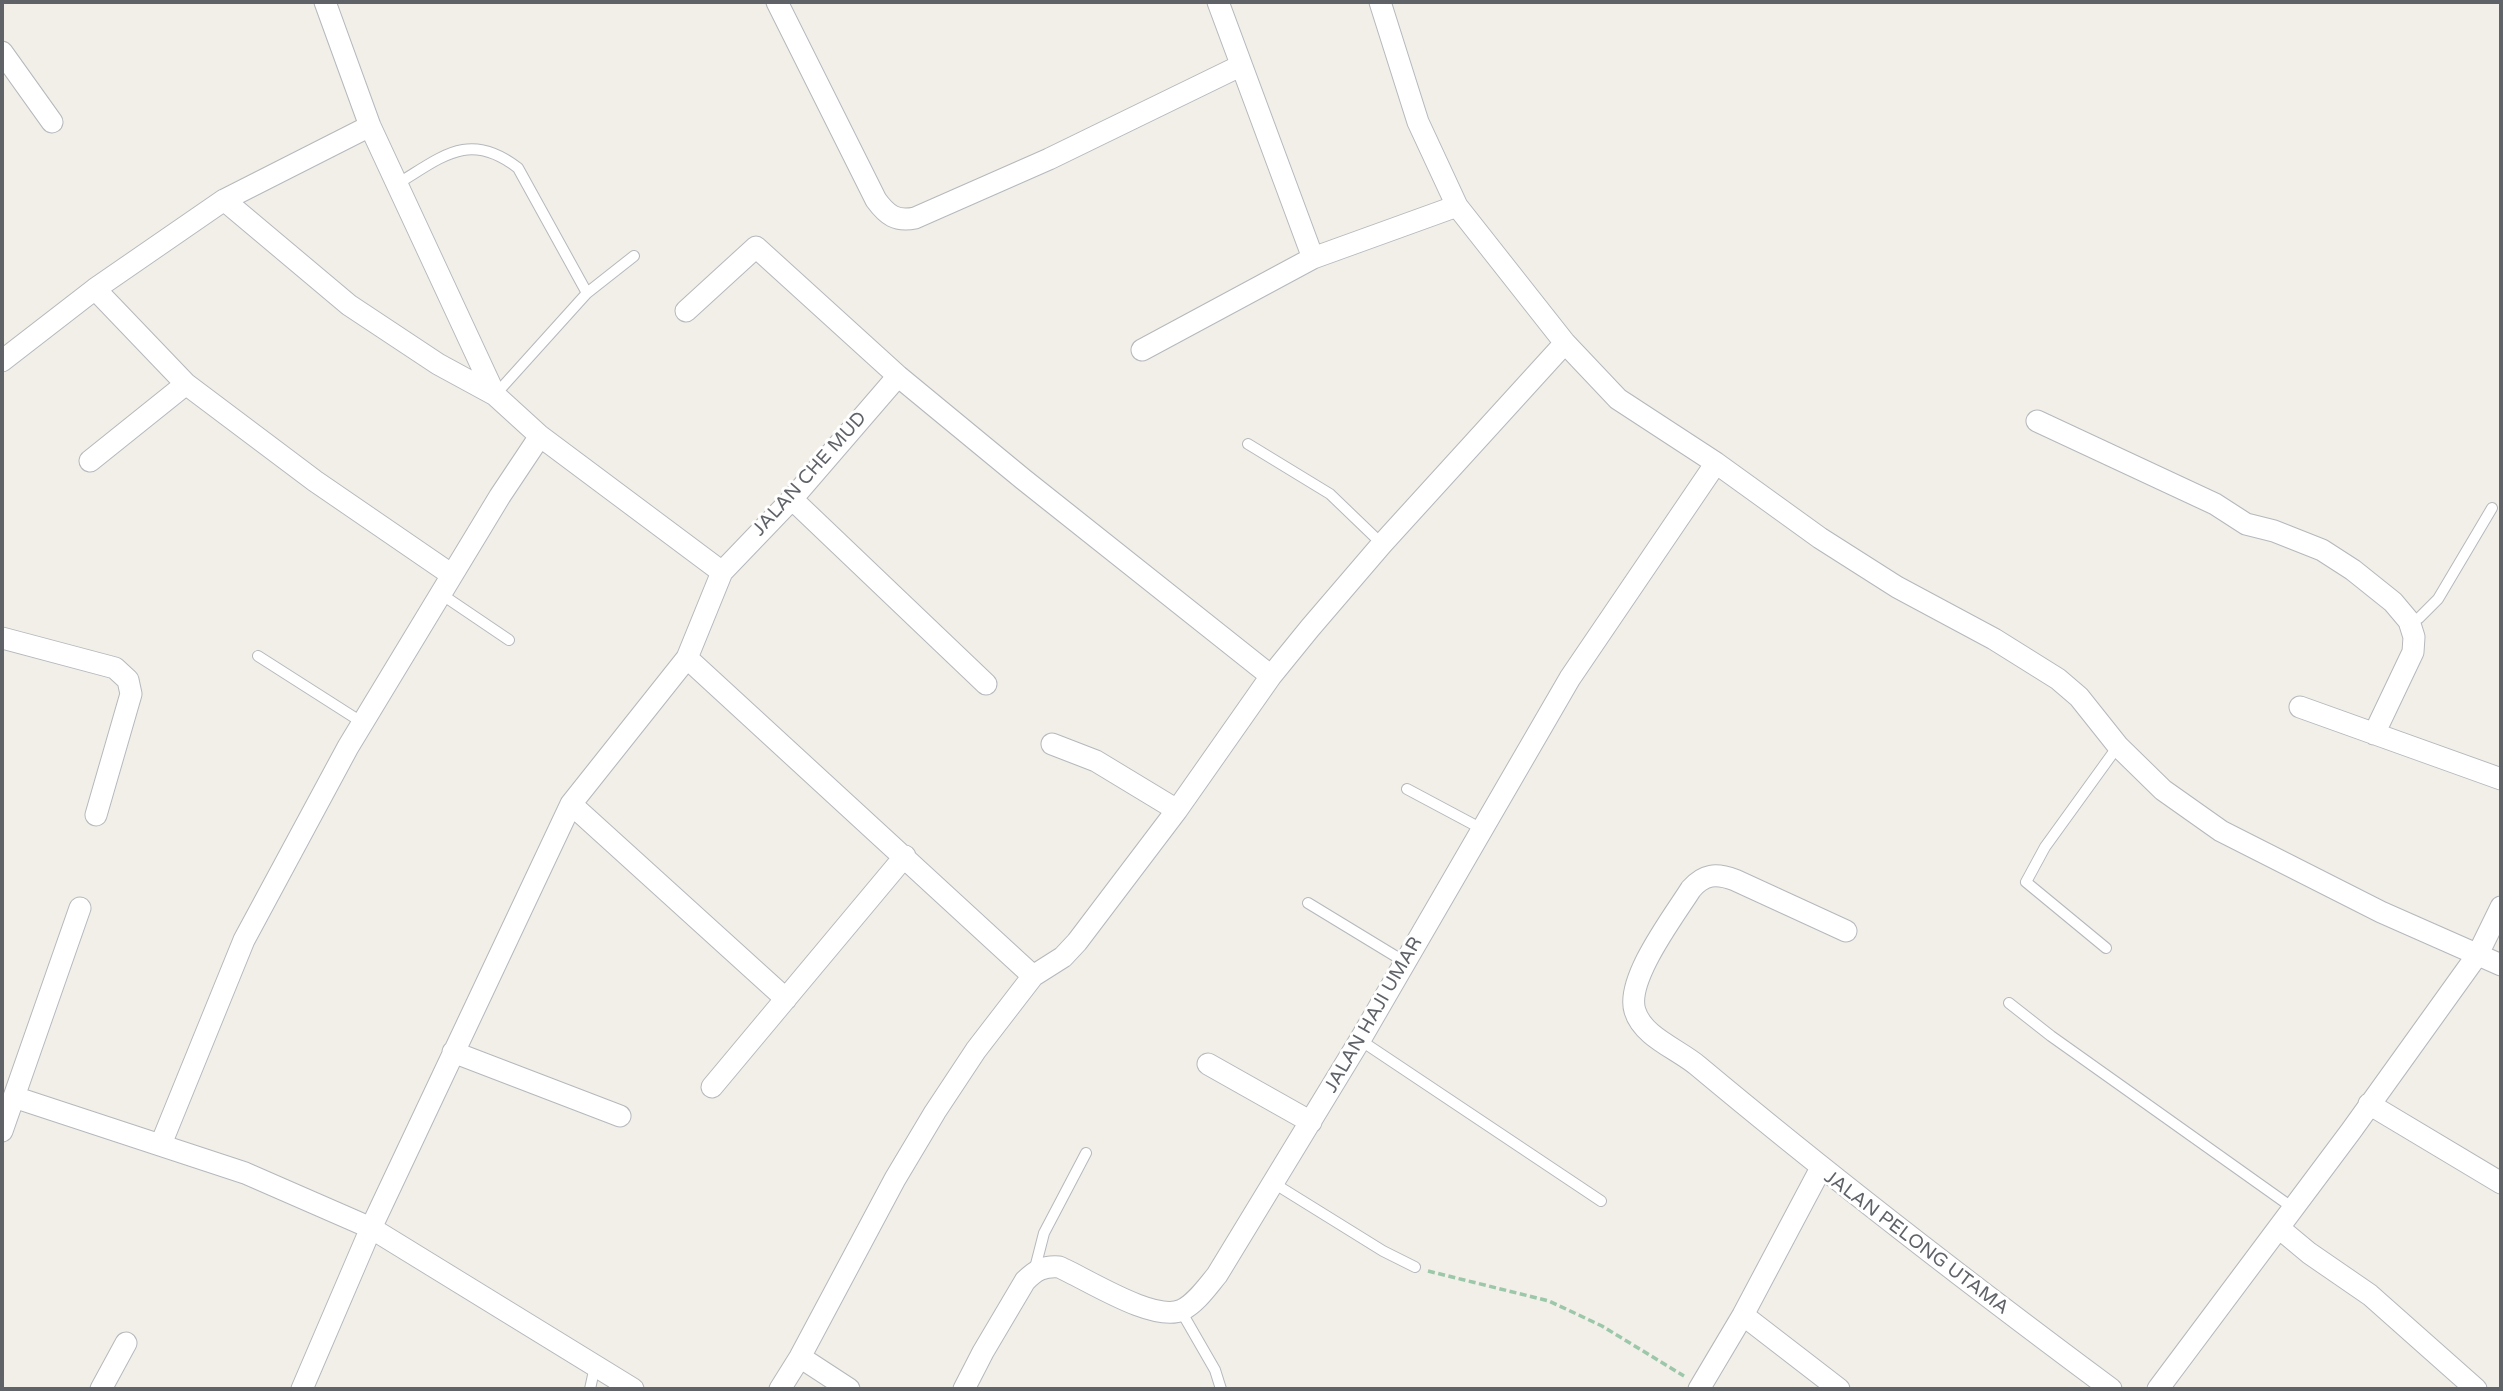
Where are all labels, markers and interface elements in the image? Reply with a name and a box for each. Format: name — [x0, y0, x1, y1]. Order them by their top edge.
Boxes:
street label: JALAN CHE MUD — [748, 407, 872, 541]
street label: JALAN HAJI UMAR — [1320, 933, 1428, 1097]
street label: JALAN PELONG UTAMA — [1819, 1166, 2013, 1320]

